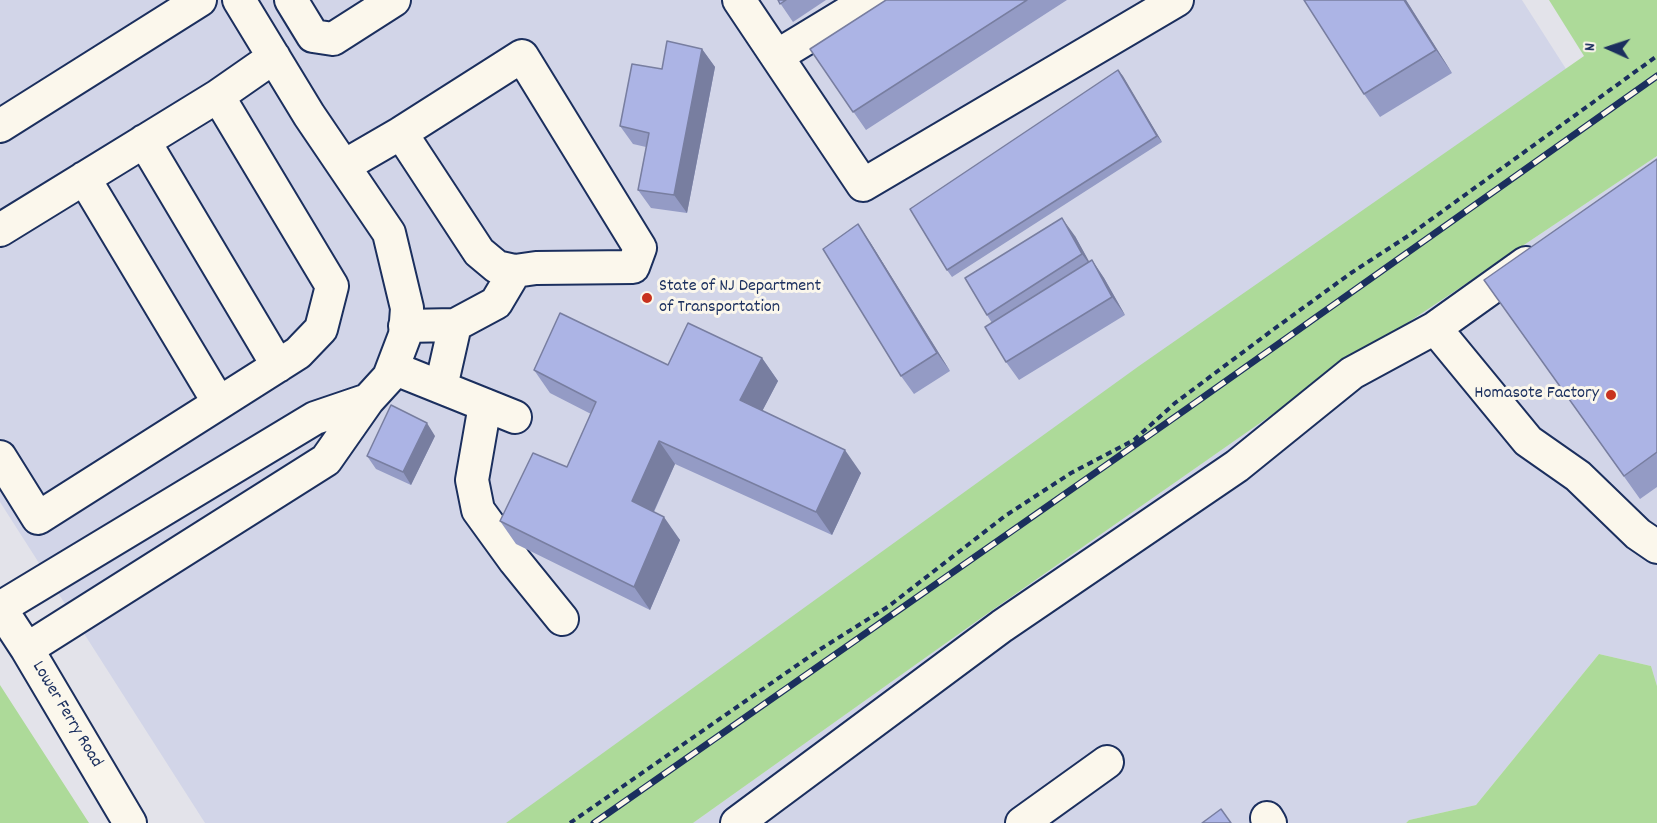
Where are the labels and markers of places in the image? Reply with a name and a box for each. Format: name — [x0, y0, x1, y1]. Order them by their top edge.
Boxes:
place label: State of NJ Department of Transportation — [659, 277, 821, 320]
marker: State of NJ Department of Transportation — [640, 291, 654, 305]
place label: Homasote Factory — [1474, 384, 1599, 406]
marker: Homasote Factory — [1604, 388, 1618, 402]

